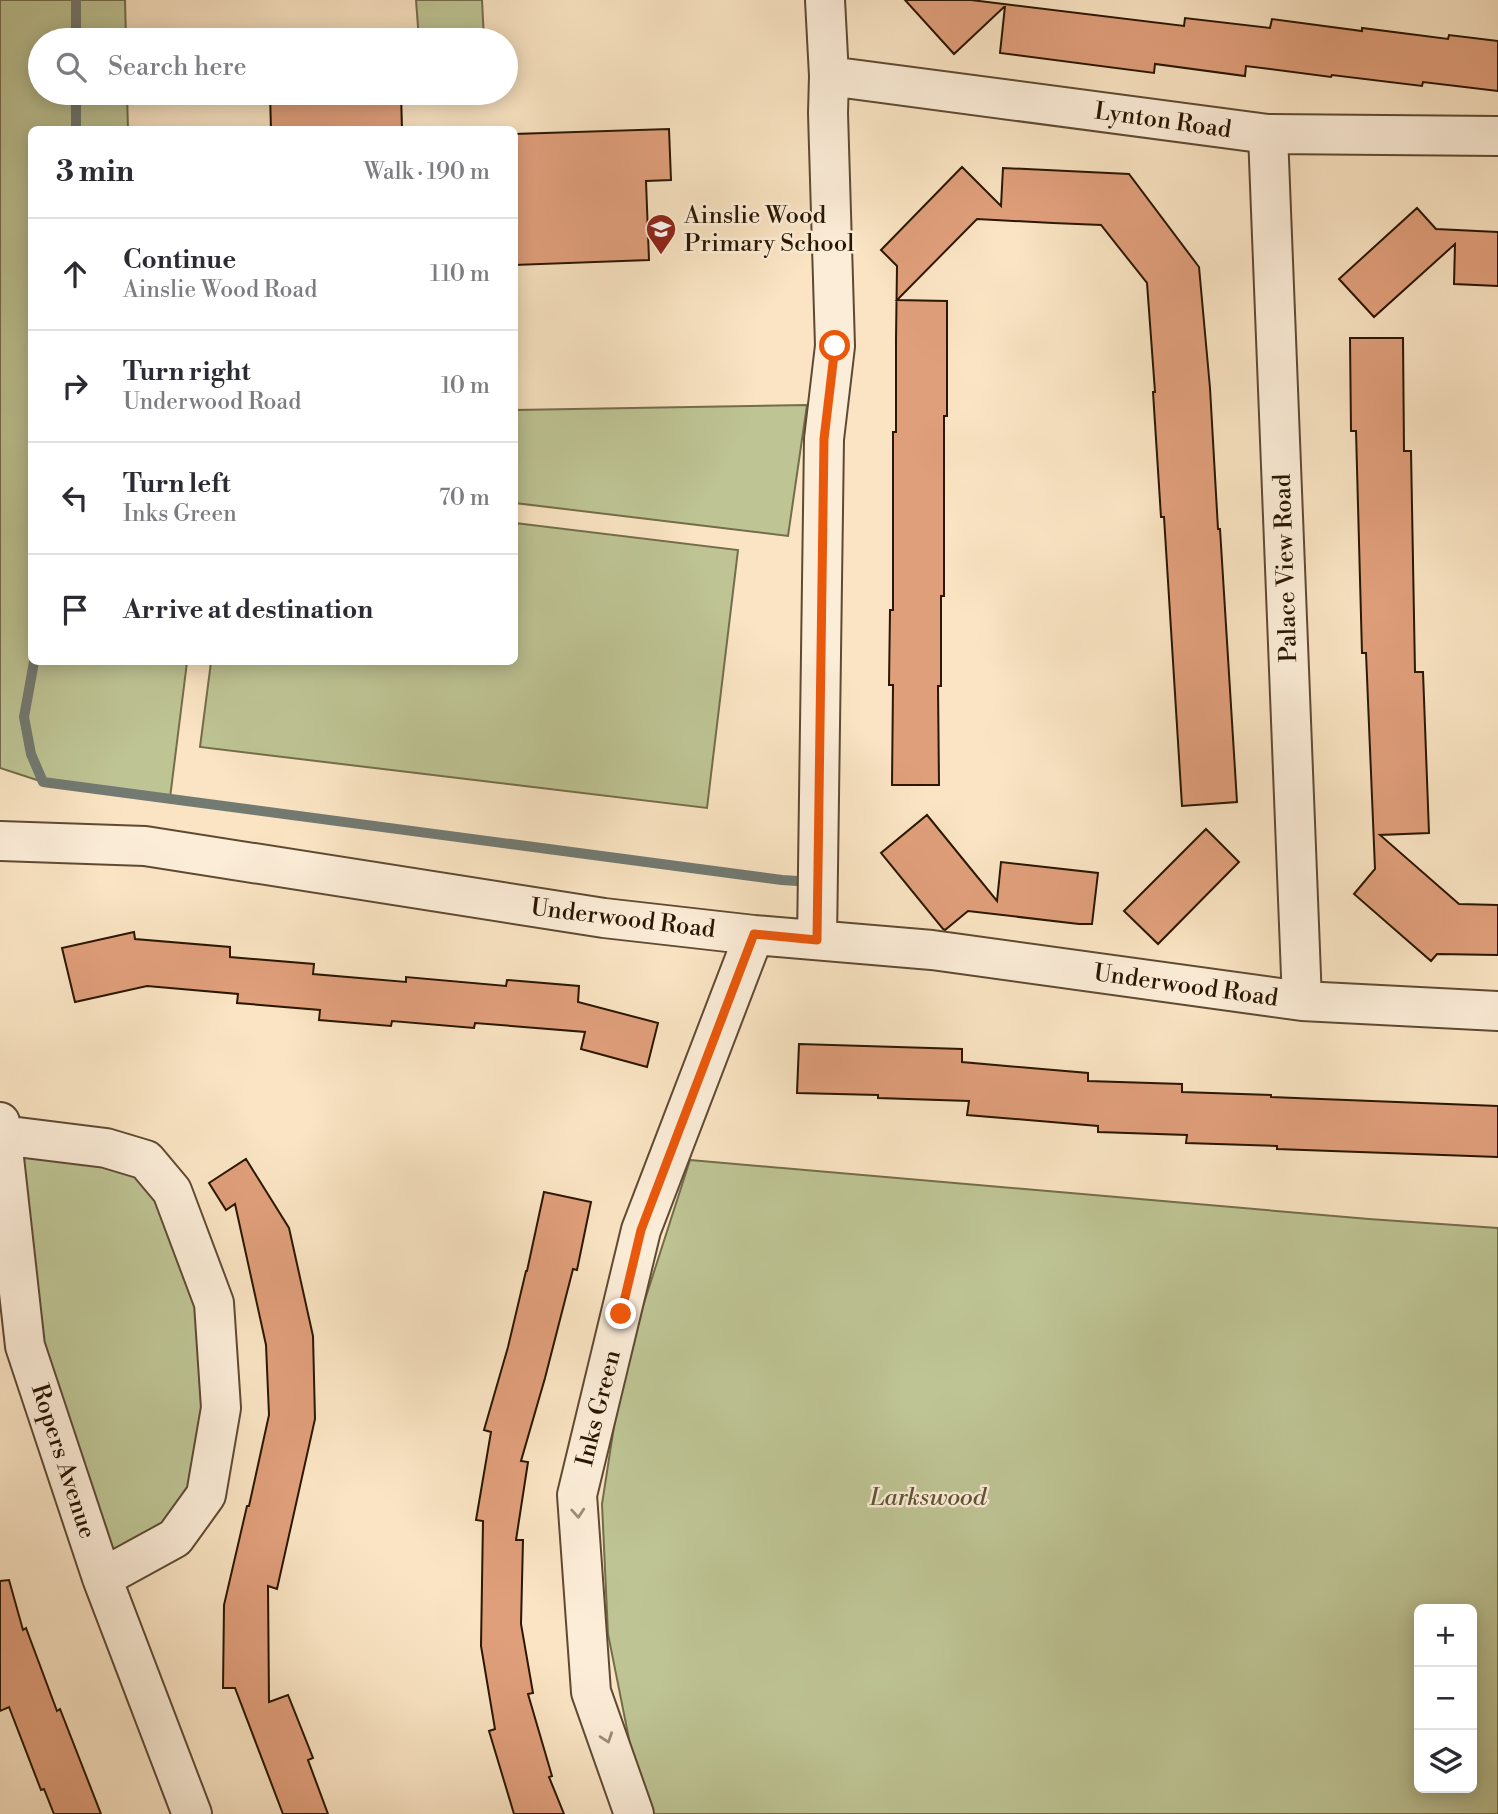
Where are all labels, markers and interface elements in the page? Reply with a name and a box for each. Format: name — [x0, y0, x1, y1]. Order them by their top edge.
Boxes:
search box — [28, 28, 518, 105]
icon: search — [52, 48, 90, 86]
text: Search here — [108, 51, 247, 83]
street label: Lynton Road — [1092, 97, 1234, 145]
text: 3 min — [56, 153, 134, 191]
text: Walk · 190 m — [364, 158, 490, 186]
place label: Ainslie Wood Primary School — [683, 201, 854, 259]
school or university icon: Ainslie Wood Primary School — [644, 212, 678, 256]
text: Continue — [123, 244, 236, 276]
icon: ahead — [56, 255, 94, 293]
text: 110 m — [430, 260, 490, 288]
text: Ainslie Wood Road — [123, 276, 317, 304]
route start — [819, 330, 850, 361]
text: Turn right — [123, 356, 251, 388]
icon: right — [56, 367, 94, 405]
text: 10 m — [441, 372, 490, 400]
text: Underwood Road — [123, 388, 301, 416]
text: Turn left — [123, 468, 231, 500]
street label: Palace View Road — [1268, 473, 1304, 663]
icon: left — [56, 479, 94, 517]
text: 70 m — [439, 484, 490, 512]
text: Inks Green — [123, 500, 237, 528]
icon: arrive — [56, 591, 94, 629]
text: Arrive at destination — [123, 594, 373, 626]
street label: Underwood Road — [529, 893, 717, 945]
street label: Underwood Road — [1092, 958, 1280, 1014]
route end — [605, 1298, 636, 1329]
street label: Inks Green — [570, 1347, 628, 1469]
street label: Ropers Avenue — [24, 1380, 102, 1542]
park label: Larkswood — [869, 1483, 988, 1513]
one-way arrow — [570, 1508, 585, 1519]
map controls — [1414, 1604, 1477, 1793]
button: + — [1414, 1604, 1477, 1667]
button: − — [1414, 1667, 1477, 1730]
button: layers — [1414, 1730, 1477, 1793]
one-way arrow — [599, 1731, 613, 1743]

